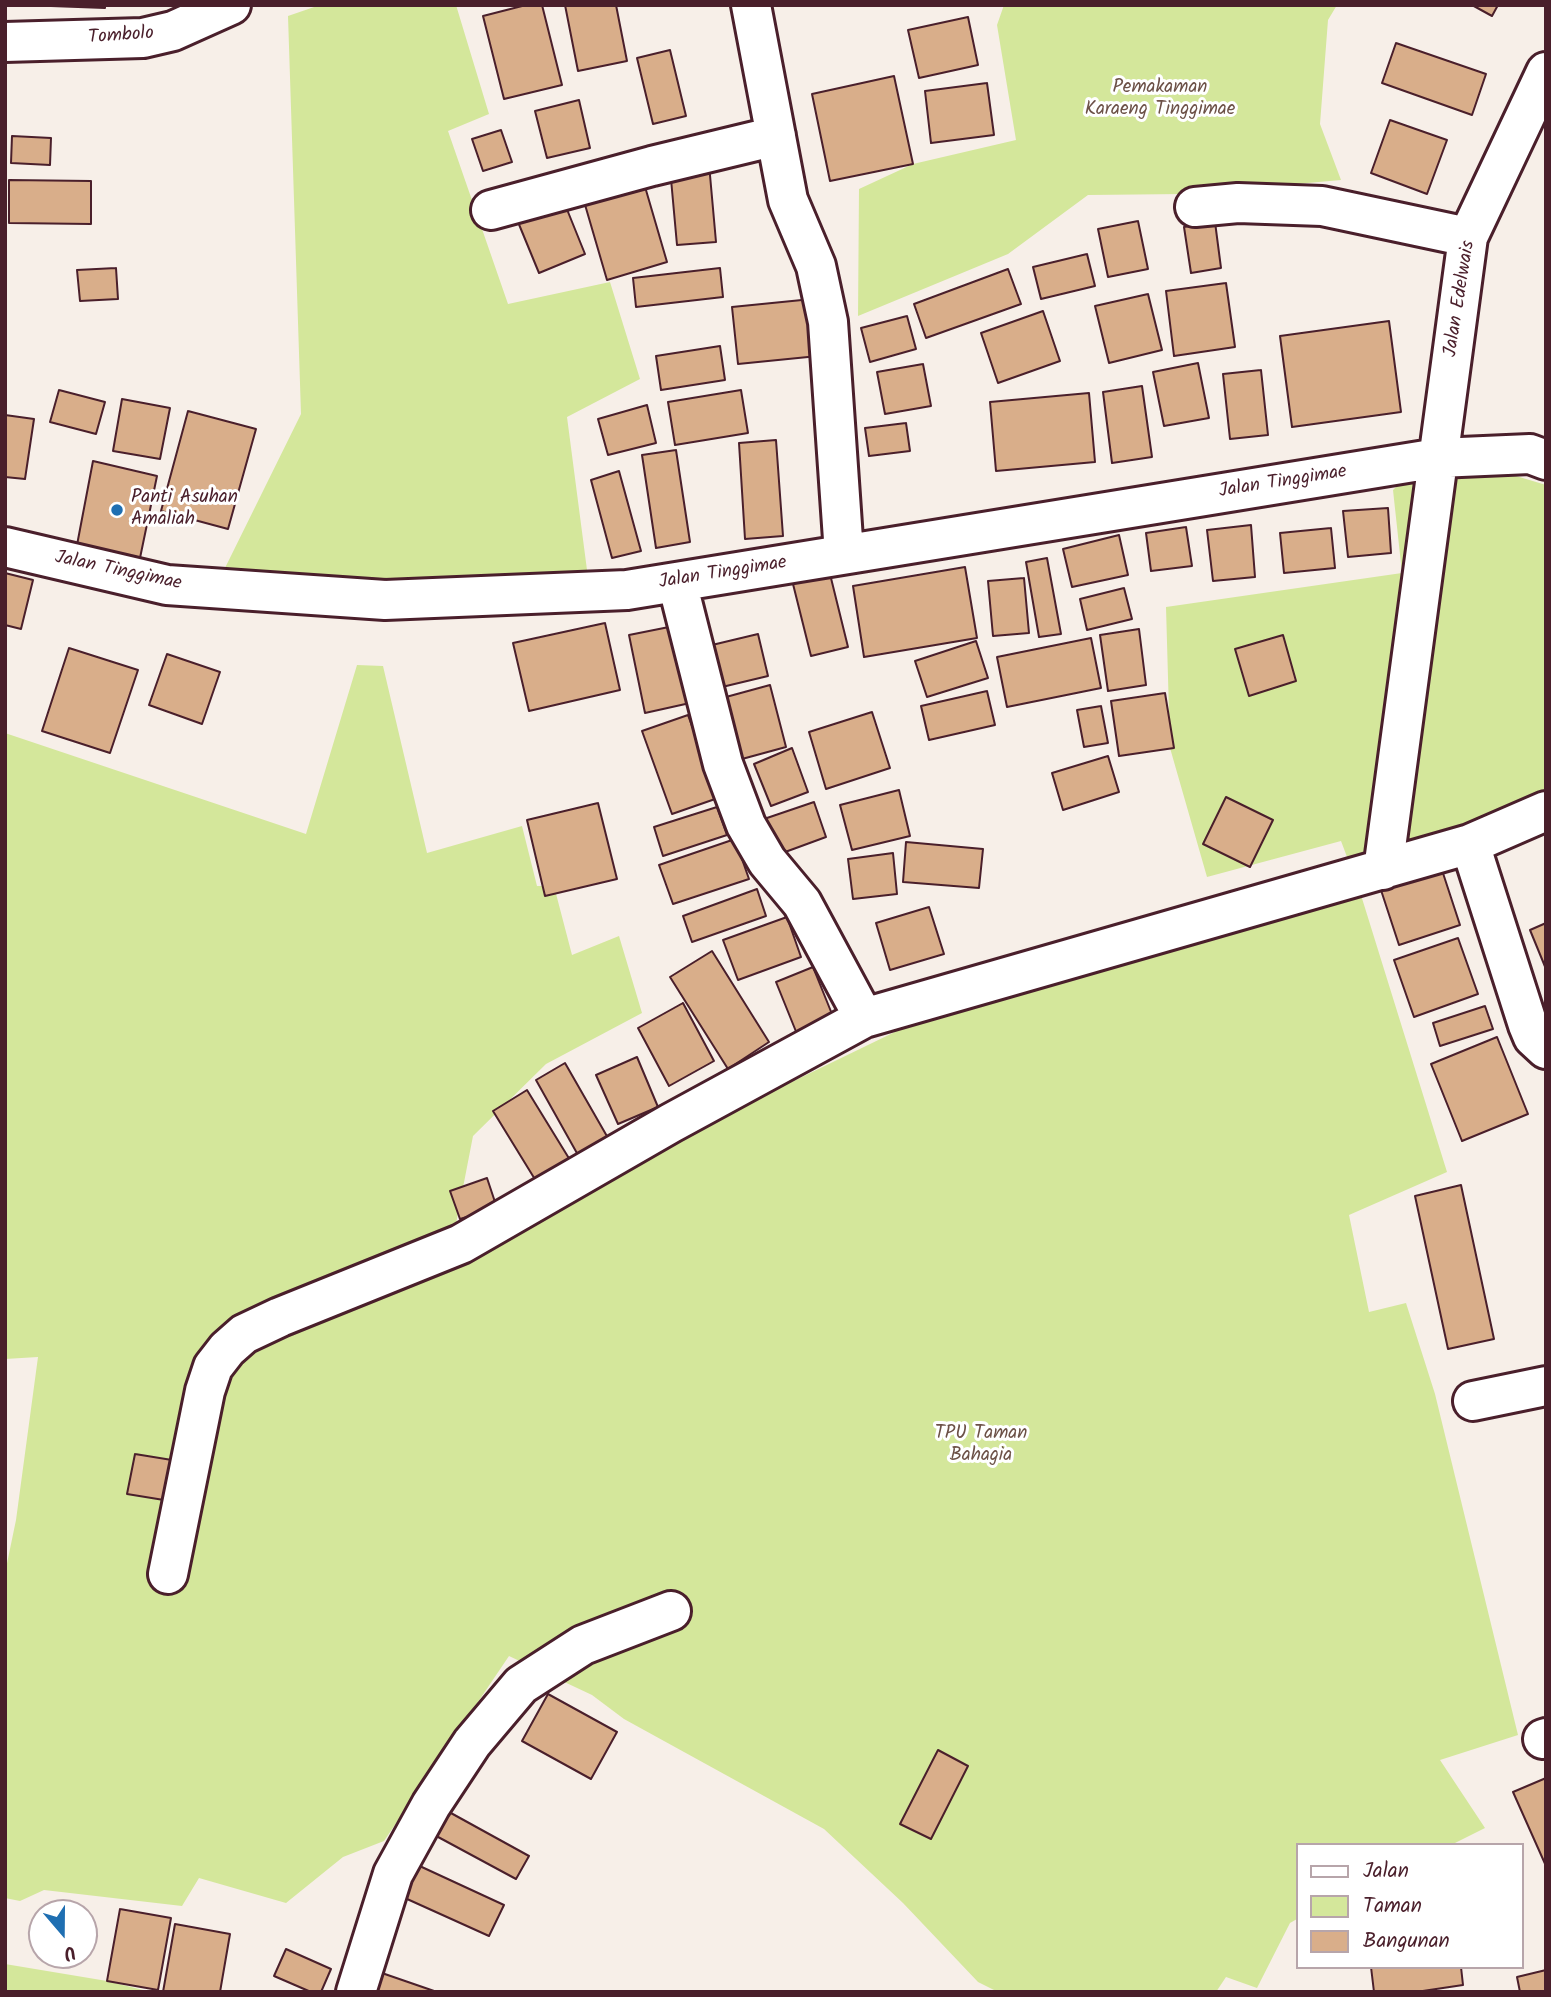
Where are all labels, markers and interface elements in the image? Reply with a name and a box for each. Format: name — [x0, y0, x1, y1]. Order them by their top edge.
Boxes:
street label: Tombolo — [87, 23, 155, 51]
park label: Pemakaman Karaeng Tinggimae — [1085, 78, 1235, 122]
street label: Jalan Edelwais — [1441, 239, 1481, 359]
street label: Jalan Tinggimae — [1217, 462, 1349, 504]
place label: Panti Asuhan Amaliah — [131, 488, 238, 532]
marker: Panti Asuhan Amaliah — [109, 502, 125, 518]
street label: Jalan Tinggimae — [52, 547, 184, 597]
street label: Jalan Tinggimae — [657, 553, 789, 595]
park label: TPU Taman Bahagia — [935, 1424, 1027, 1468]
legend — [1296, 1843, 1523, 1969]
text: Jalan — [1363, 1855, 1409, 1888]
text: Taman — [1363, 1890, 1422, 1923]
north arrow — [28, 1899, 98, 1969]
text: Bangunan — [1363, 1925, 1450, 1958]
text: U — [59, 1936, 80, 1968]

